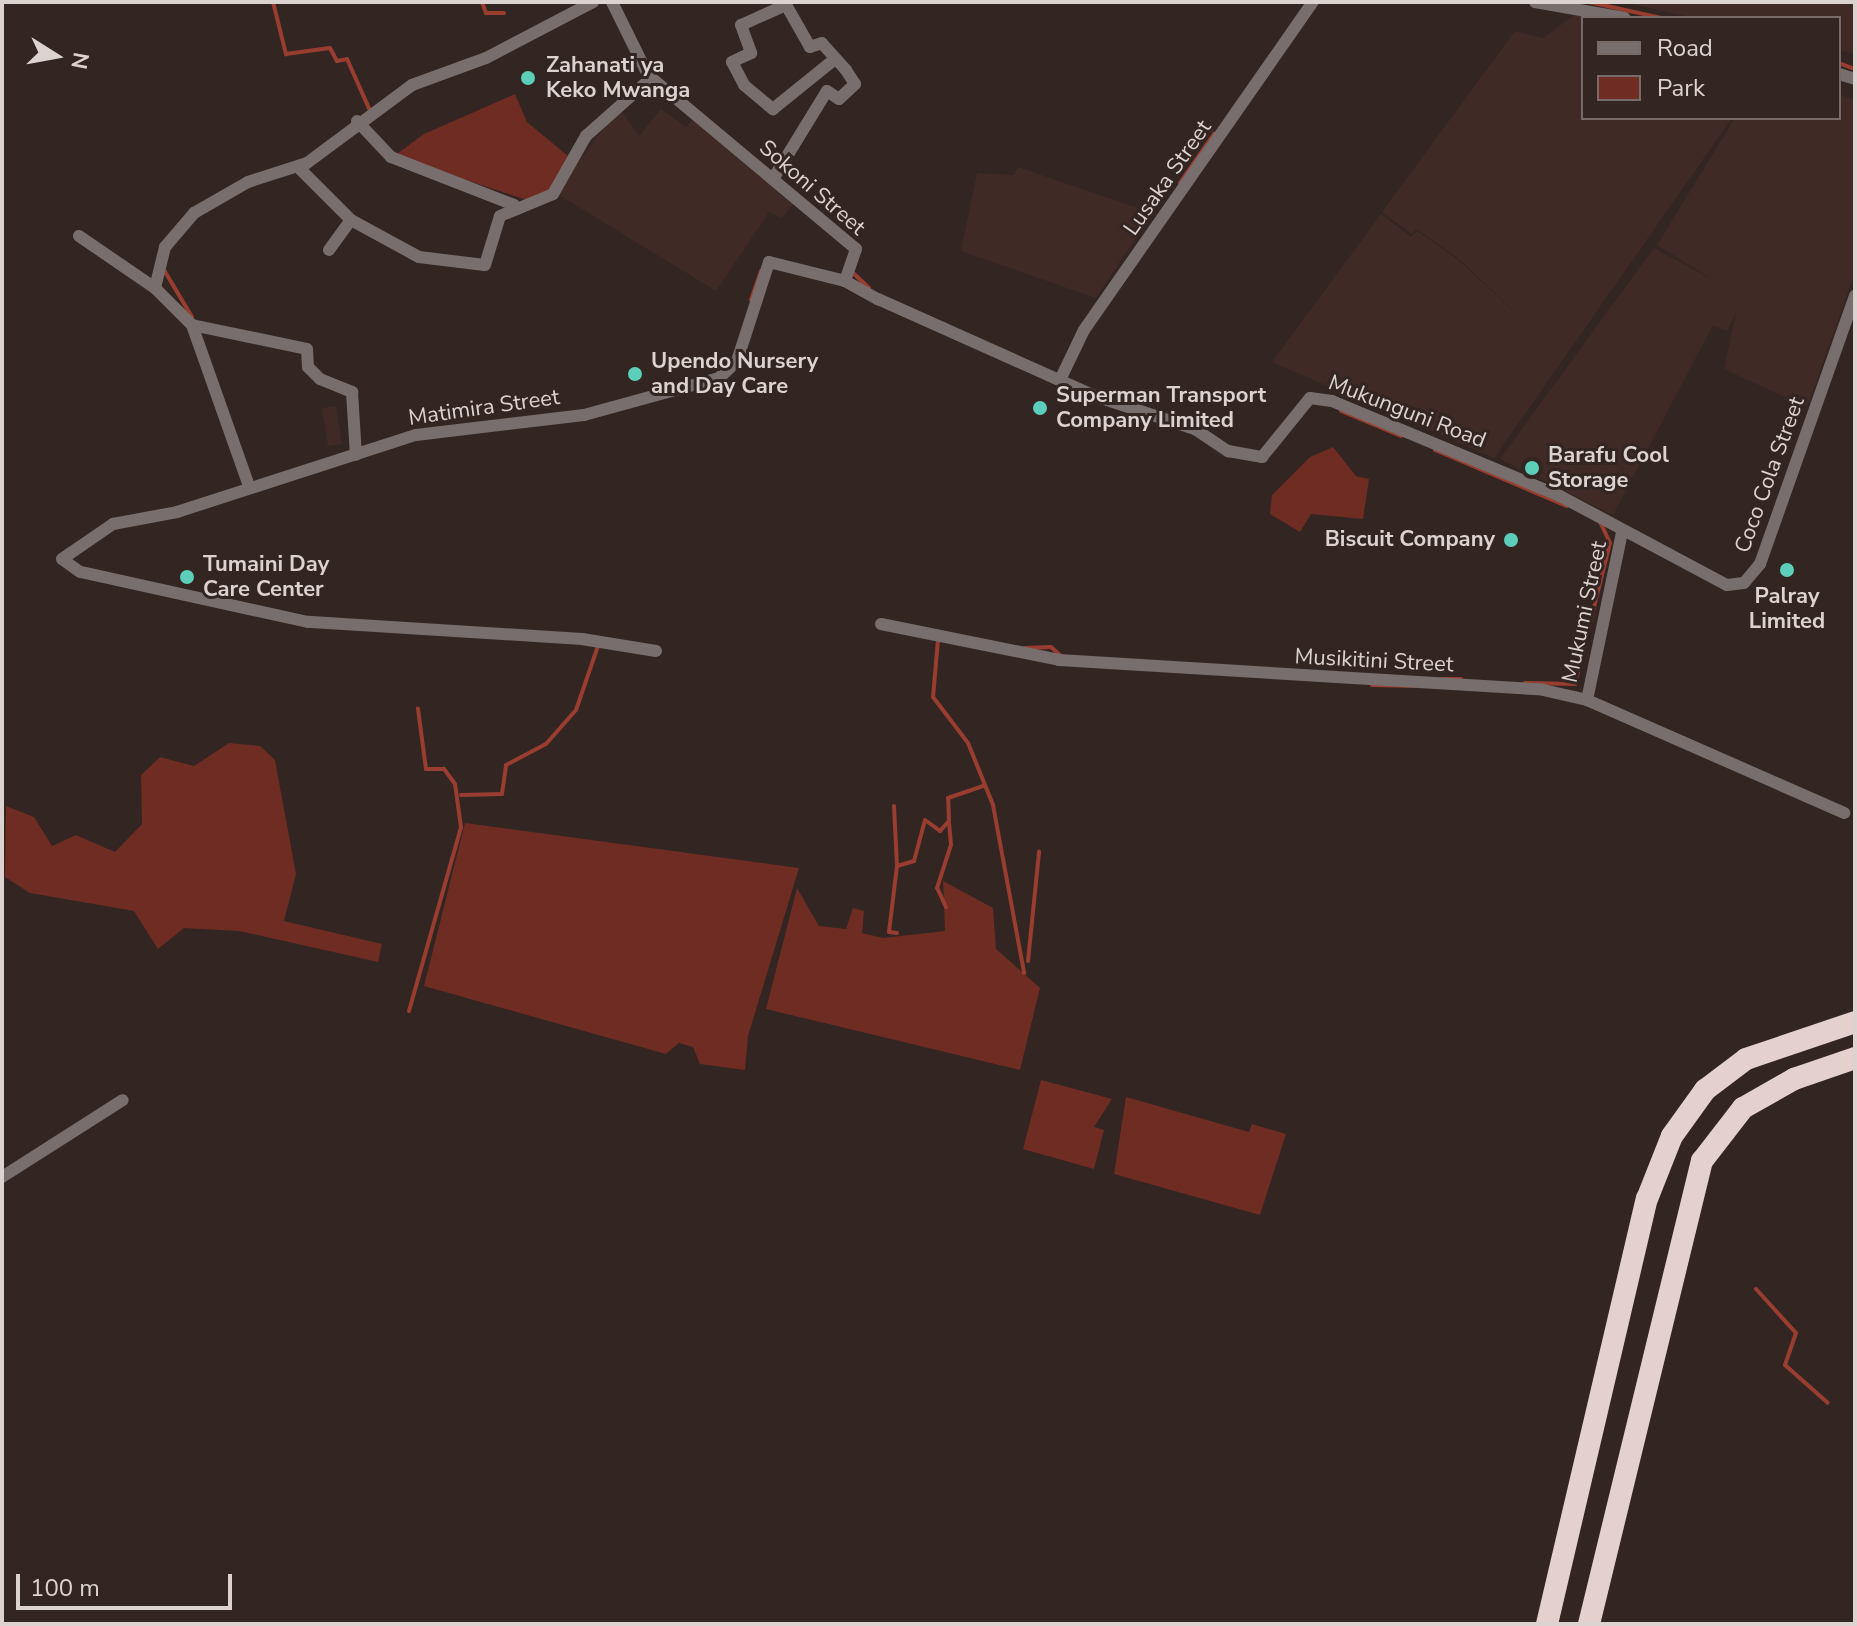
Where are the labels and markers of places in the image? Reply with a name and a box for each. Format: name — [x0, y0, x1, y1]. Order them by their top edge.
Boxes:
place label: Zahanati ya Keko Mwanga — [546, 52, 690, 104]
marker: Zahanati ya Keko Mwanga — [517, 67, 539, 89]
place label: Upendo Nursery and Day Care — [651, 348, 818, 400]
marker: Upendo Nursery and Day Care — [626, 365, 644, 383]
place label: Superman Transport Company Limited — [1056, 382, 1266, 434]
marker: Superman Transport Company Limited — [1031, 399, 1049, 417]
place label: Barafu Cool Storage — [1548, 442, 1669, 494]
marker: Barafu Cool Storage — [1523, 459, 1541, 477]
place label: Biscuit Company — [1325, 527, 1495, 553]
marker: Biscuit Company — [1502, 531, 1520, 549]
place label: Tumaini Day Care Center — [203, 551, 329, 602]
marker: Palray Limited — [1778, 561, 1796, 579]
marker: Tumaini Day Care Center — [178, 568, 196, 586]
place label: Palray Limited — [1749, 583, 1825, 634]

